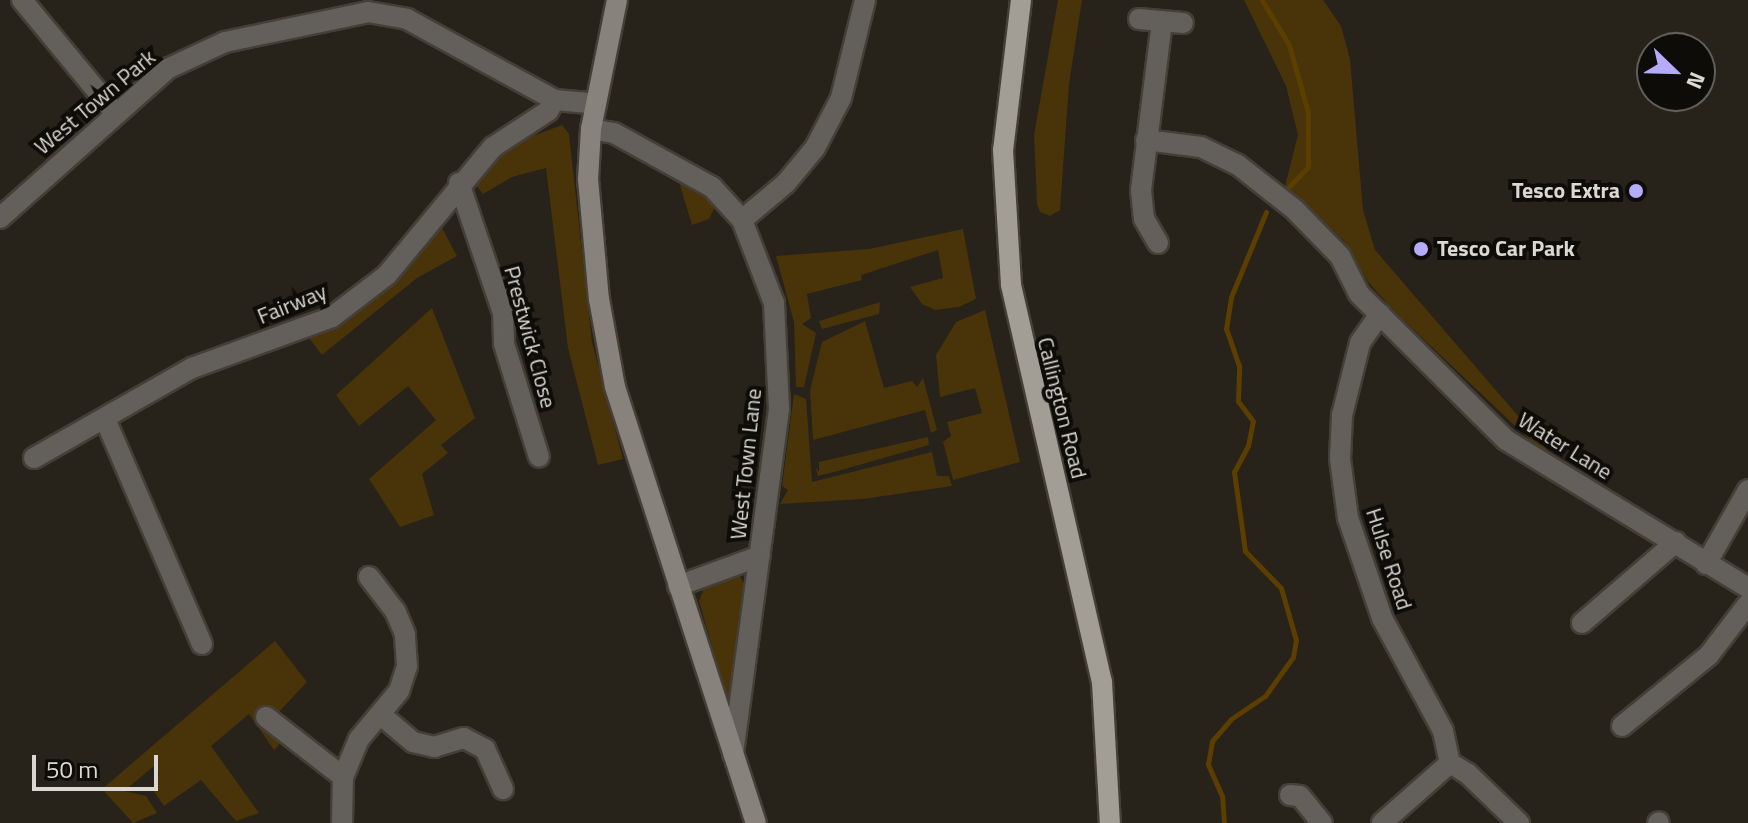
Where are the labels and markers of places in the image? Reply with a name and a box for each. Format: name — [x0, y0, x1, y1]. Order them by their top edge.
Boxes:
place label: Tesco Extra — [1512, 178, 1620, 204]
marker: Tesco Extra — [1627, 182, 1645, 200]
place label: Tesco Car Park — [1437, 236, 1575, 262]
marker: Tesco Car Park — [1412, 240, 1430, 258]

